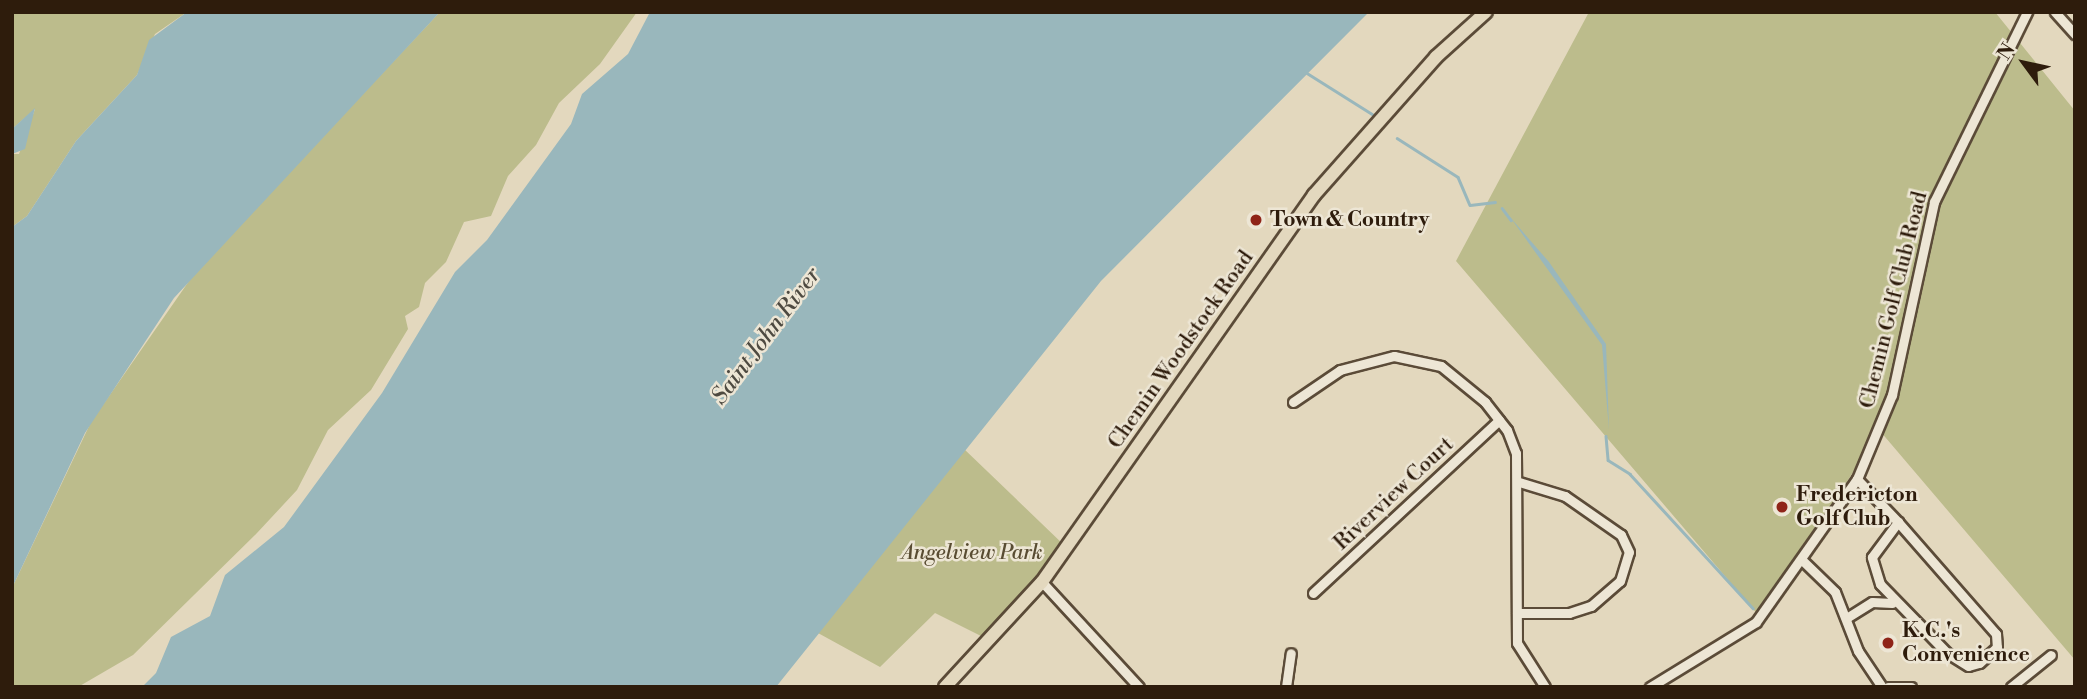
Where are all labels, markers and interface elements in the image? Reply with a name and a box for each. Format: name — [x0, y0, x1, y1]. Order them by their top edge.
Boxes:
north arrow — [1989, 28, 2059, 98]
text: N — [1992, 39, 2021, 64]
street label: Chemin Golf Club Road — [1855, 189, 1933, 411]
place label: Town & Country — [1270, 207, 1429, 233]
marker: Town & Country — [1248, 212, 1264, 228]
street label: Chemin Woodstock Road — [1103, 246, 1259, 454]
water label: Saint John River — [706, 262, 826, 410]
street label: Riverview Court — [1329, 432, 1459, 556]
place label: Fredericton Golf Club — [1796, 482, 1918, 532]
marker: Fredericton Golf Club — [1774, 499, 1790, 515]
park label: Angelview Park — [901, 540, 1043, 566]
place label: K.C.'s Convenience — [1902, 618, 2030, 668]
marker: K.C.'s Convenience — [1880, 635, 1896, 651]

